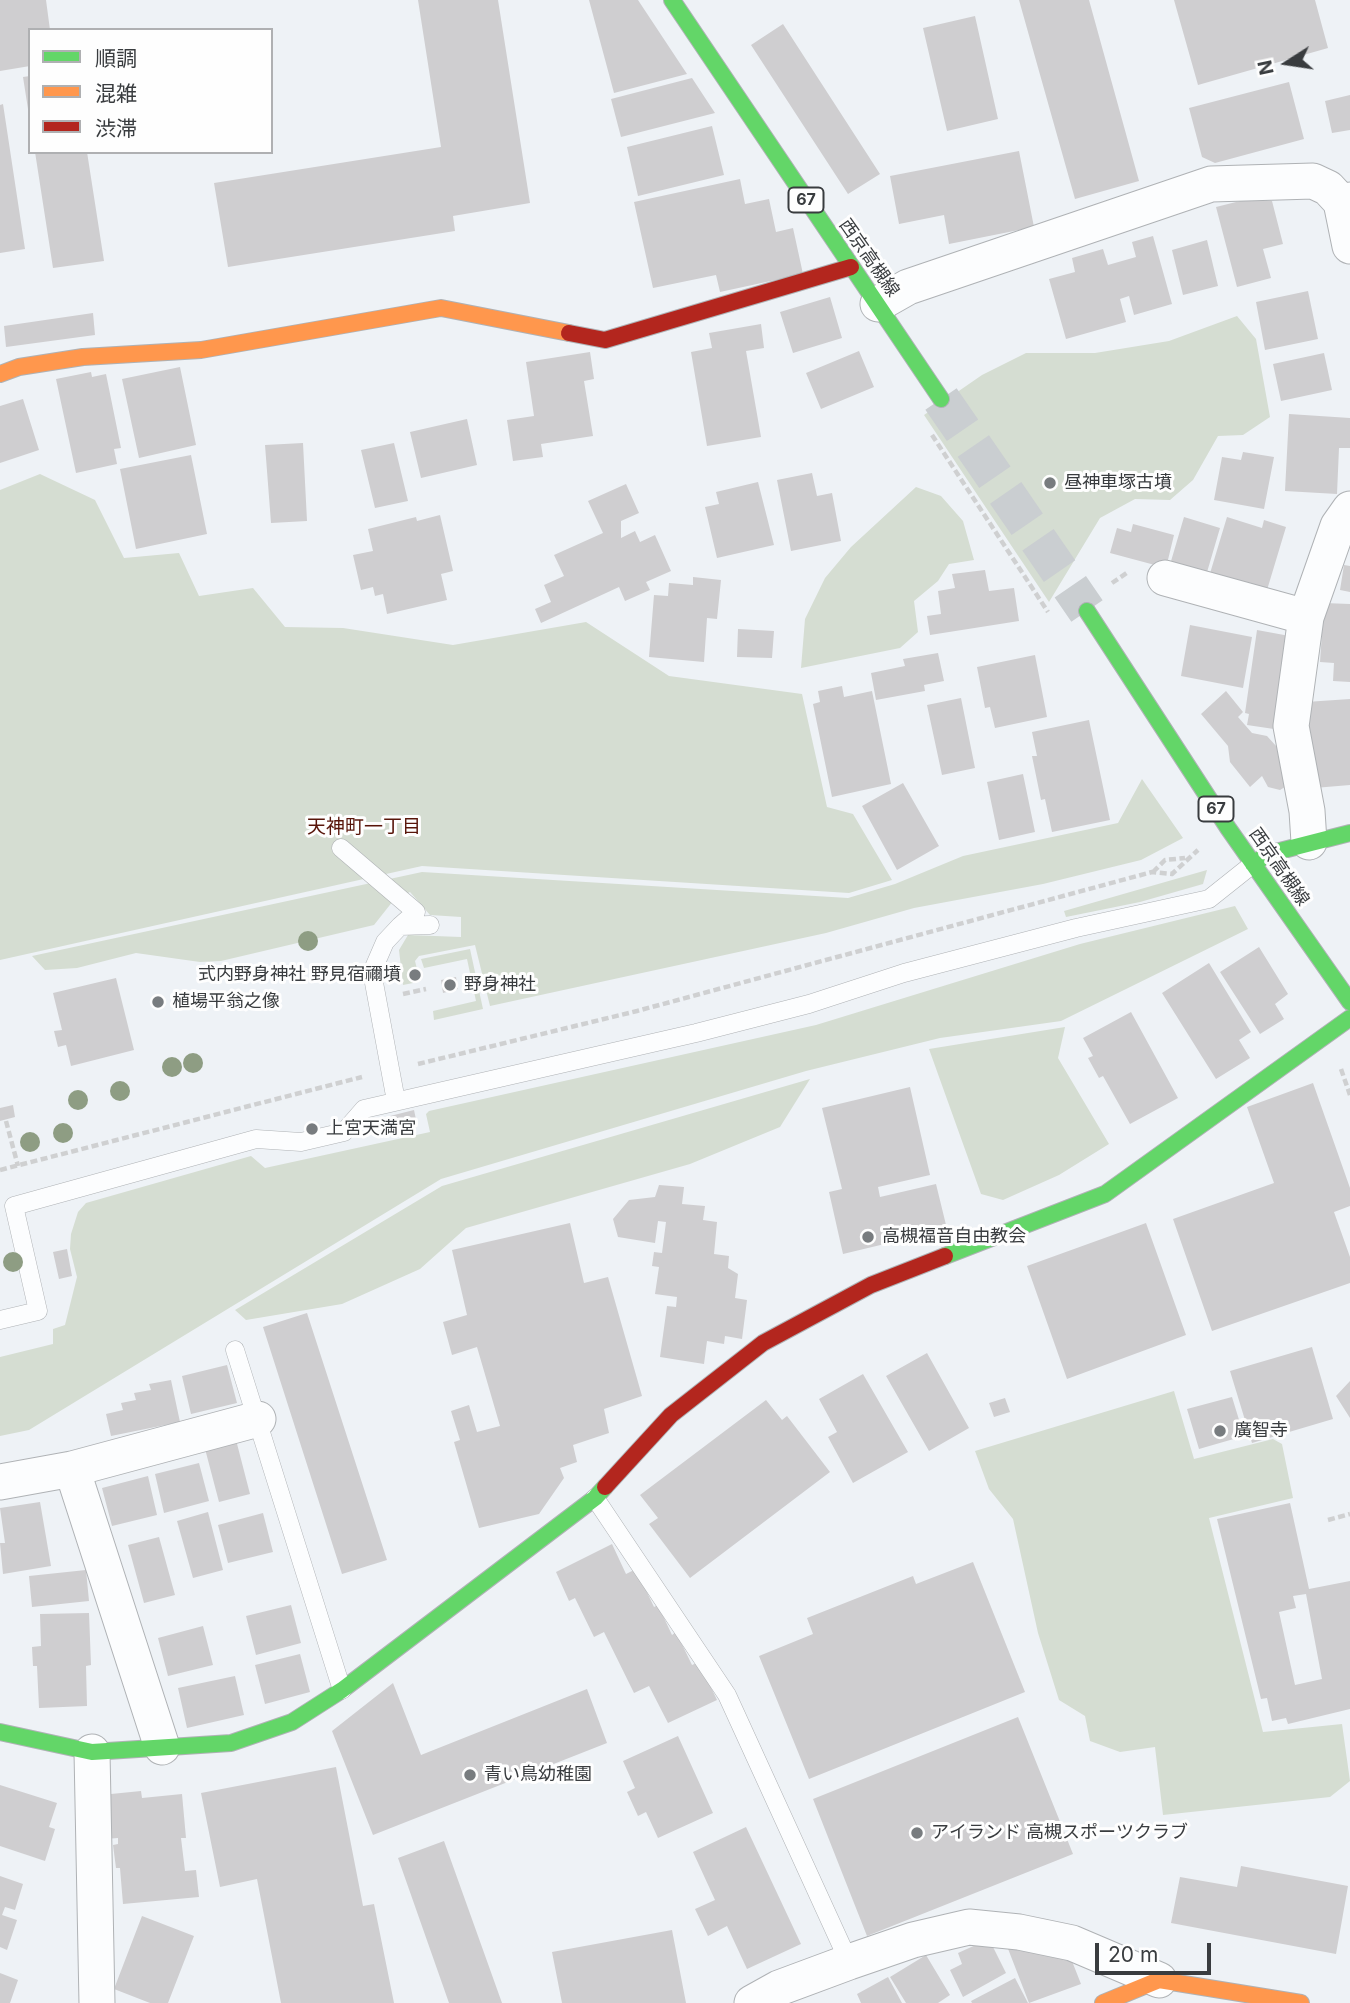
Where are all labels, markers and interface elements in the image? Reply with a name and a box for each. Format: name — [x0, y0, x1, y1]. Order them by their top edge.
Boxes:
legend — [28, 28, 273, 154]
north arrow — [1252, 28, 1322, 98]
text: 順調 — [95, 46, 137, 71]
text: N — [1253, 58, 1279, 77]
text: 混雑 — [95, 81, 137, 106]
text: 渋滞 — [95, 116, 137, 141]
road number: 67 — [788, 188, 824, 212]
street label: 西京高槻線 — [834, 215, 904, 301]
place label: 昼神車塚古墳 — [1064, 472, 1172, 494]
marker: 昼神車塚古墳 — [1042, 475, 1058, 491]
road number: 67 — [1198, 796, 1234, 822]
district label: 天神町一丁目 — [307, 816, 421, 838]
street label: 西京高槻線 — [1244, 824, 1314, 910]
place label: 式内野身神社 野見宿禰墳 — [198, 964, 401, 986]
marker: 式内野身神社 野見宿禰墳 — [407, 967, 423, 983]
place label: 野身神社 — [464, 974, 536, 996]
marker: 野身神社 — [442, 977, 458, 993]
place label: 植場平翁之像 — [172, 991, 280, 1013]
marker: 植場平翁之像 — [150, 994, 166, 1010]
place label: 上宮天満宮 — [326, 1118, 416, 1140]
marker: 上宮天満宮 — [304, 1121, 320, 1137]
place label: 高槻福音自由教会 — [882, 1226, 1026, 1248]
marker: 高槻福音自由教会 — [860, 1229, 876, 1245]
place label: 廣智寺 — [1234, 1420, 1288, 1442]
marker: 廣智寺 — [1212, 1423, 1228, 1439]
place label: 青い鳥幼稚園 — [484, 1764, 592, 1786]
marker: 青い鳥幼稚園 — [462, 1767, 478, 1783]
place label: アイランド 高槻スポーツクラブ — [931, 1822, 1188, 1844]
marker: アイランド 高槻スポーツクラブ — [909, 1825, 925, 1841]
scale bar — [1098, 1930, 1214, 1974]
text: 20 m — [1108, 1942, 1158, 1967]

